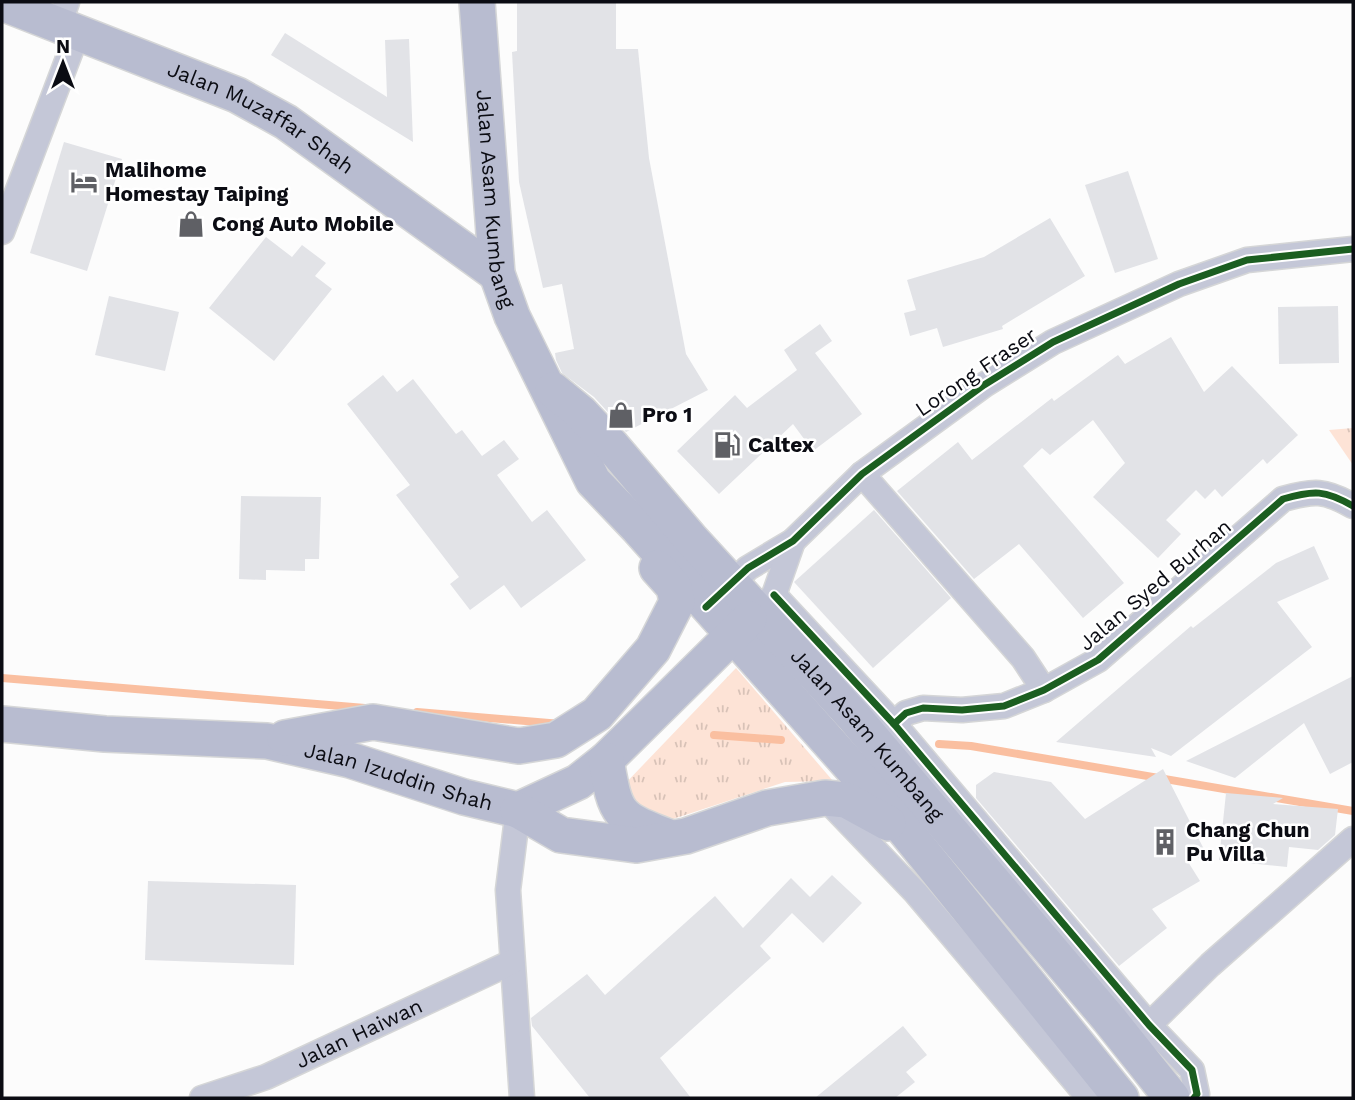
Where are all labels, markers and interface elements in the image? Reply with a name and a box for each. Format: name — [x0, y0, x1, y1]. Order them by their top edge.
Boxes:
north arrow — [28, 28, 98, 98]
text: N — [56, 35, 70, 58]
street label: Jalan Muzaffar Shah — [164, 56, 359, 179]
street label: Jalan Asam Kumbang — [471, 89, 521, 312]
place label: Malihome Homestay Taiping — [105, 157, 288, 206]
hotel icon: Malihome Homestay Taiping — [69, 167, 99, 197]
shop icon: Cong Auto Mobile — [176, 209, 206, 239]
place label: Cong Auto Mobile — [212, 211, 394, 236]
street label: Lorong Fraser — [910, 322, 1041, 421]
shop icon: Pro 1 — [606, 400, 636, 430]
place label: Pro 1 — [642, 402, 692, 427]
fuel station icon: Caltex — [712, 430, 742, 460]
place label: Caltex — [748, 432, 815, 457]
street label: Jalan Syed Burhan — [1073, 514, 1236, 656]
street label: Jalan Asam Kumbang — [786, 643, 950, 826]
street label: Jalan Izuddin Shah — [302, 737, 495, 815]
place label: Chang Chun Pu Villa — [1186, 817, 1310, 866]
building icon: Chang Chun Pu Villa — [1150, 827, 1180, 857]
street label: Jalan Haiwan — [291, 993, 426, 1073]

